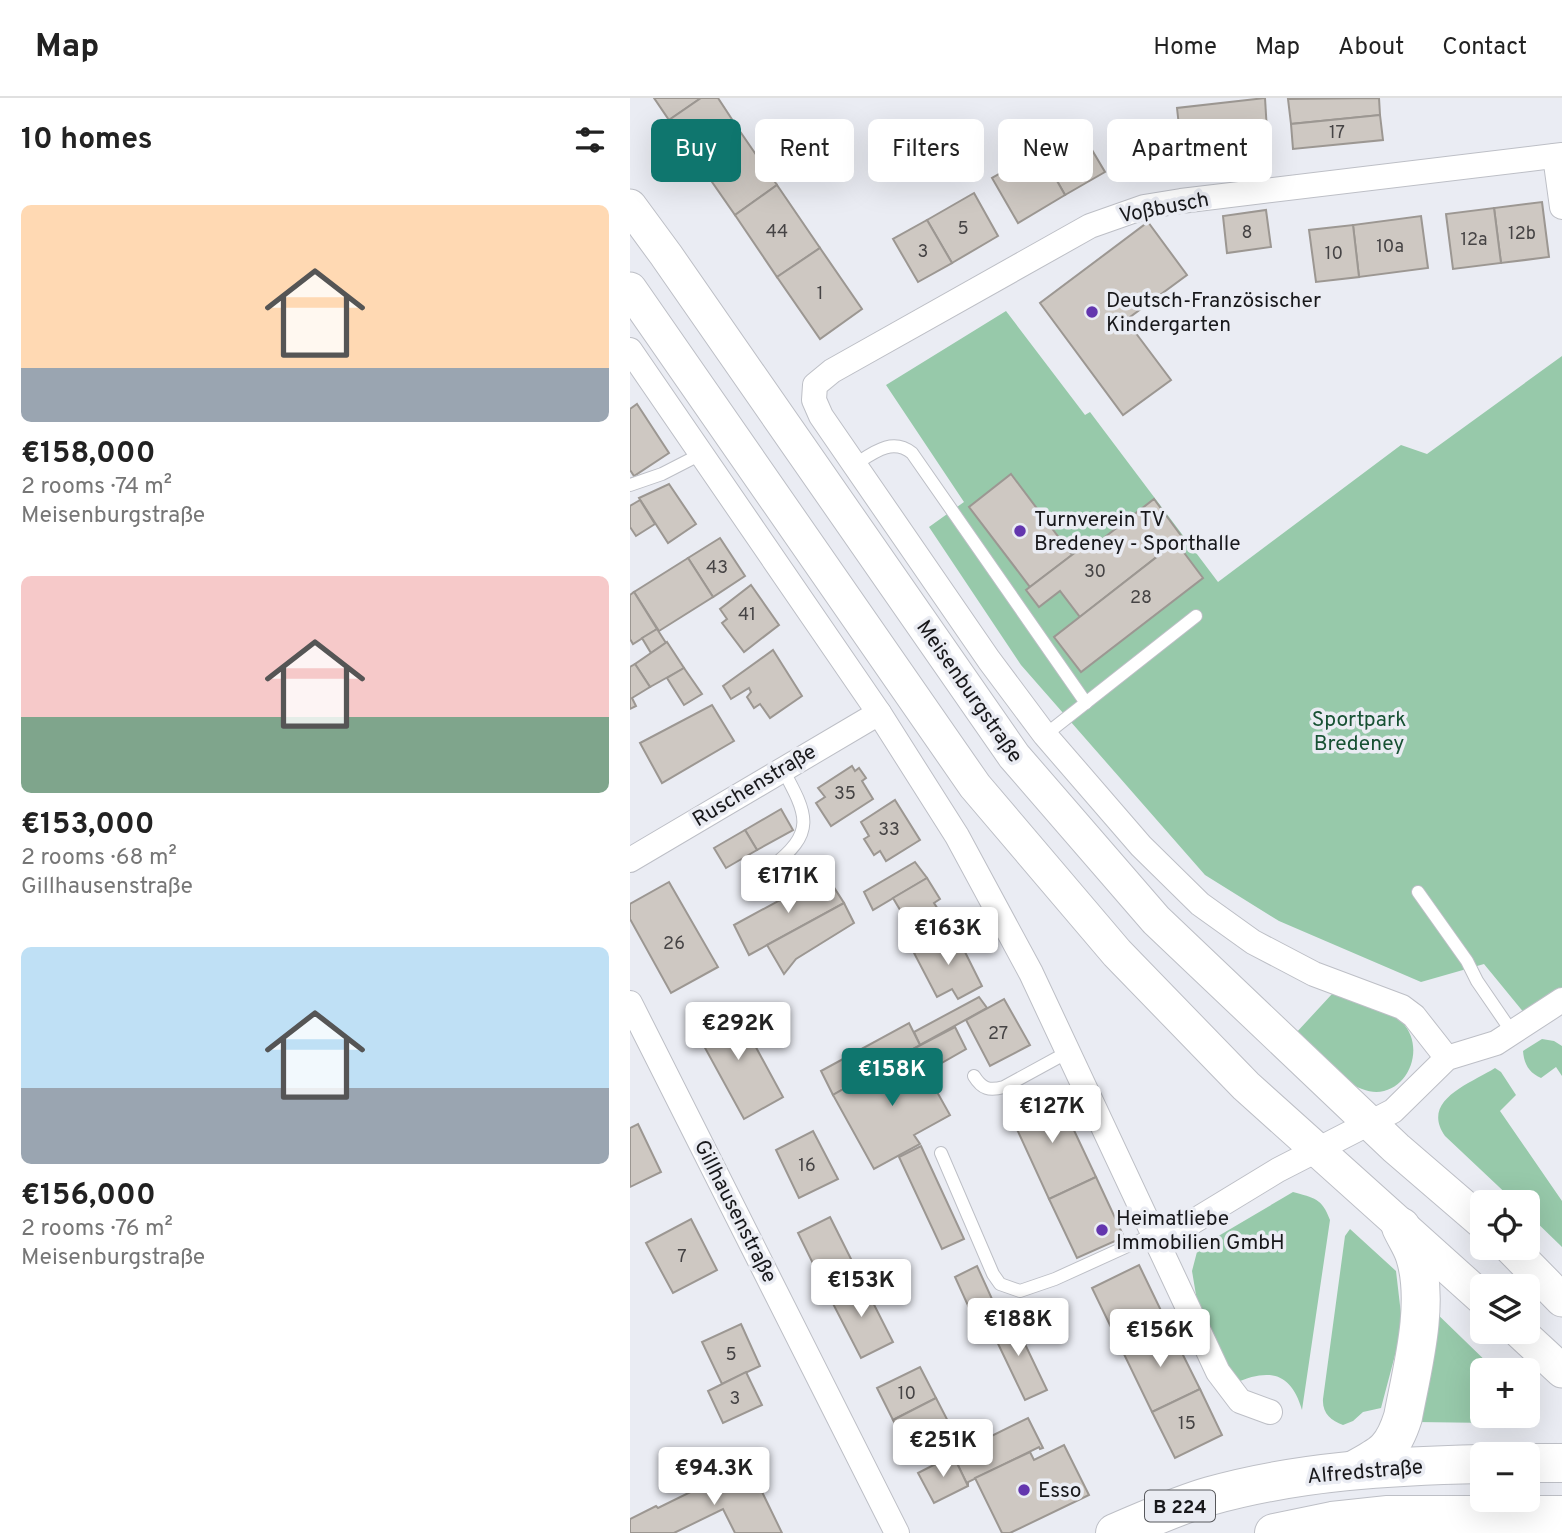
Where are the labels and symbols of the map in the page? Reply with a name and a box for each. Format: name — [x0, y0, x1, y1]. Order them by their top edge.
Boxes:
house number: 17 — [1329, 122, 1345, 145]
street label: Voßbusch — [1117, 187, 1211, 230]
house number: 5 — [957, 218, 969, 241]
house number: 44 — [766, 221, 788, 244]
house number: 8 — [1242, 222, 1253, 245]
house number: 12b — [1508, 223, 1536, 246]
house number: 12a — [1460, 229, 1488, 252]
house number: 10a — [1376, 236, 1404, 259]
house number: 3 — [918, 241, 928, 264]
house number: 10 — [1325, 243, 1343, 266]
house number: 1 — [817, 283, 823, 306]
place label: Deutsch-Französischer Kindergarten — [1106, 288, 1321, 339]
marker: Deutsch-Französischer Kindergarten — [1084, 304, 1100, 320]
place label: Turnverein TV Bredeney - Sporthalle — [1034, 507, 1240, 558]
marker: Turnverein TV Bredeney - Sporthalle — [1012, 523, 1028, 539]
house number: 43 — [706, 557, 728, 580]
house number: 30 — [1084, 561, 1106, 584]
house number: 28 — [1130, 587, 1152, 610]
house number: 41 — [738, 604, 756, 627]
street label: Meisenburgstraße — [909, 615, 1028, 768]
park label: Sportpark Bredeney — [1312, 707, 1406, 758]
street label: Ruschenstraße — [688, 739, 822, 834]
house number: 35 — [834, 783, 856, 806]
house number: 33 — [878, 819, 900, 842]
pin: €171K — [739, 856, 837, 915]
pin: €163K — [899, 908, 997, 967]
house number: 26 — [663, 933, 685, 956]
pin: €292K — [689, 1002, 787, 1062]
house number: 27 — [988, 1023, 1008, 1046]
pin: €158K — [843, 1048, 941, 1108]
pin: €127K — [1003, 1086, 1101, 1145]
street label: Gillhausenstraße — [687, 1136, 782, 1288]
house number: 16 — [798, 1155, 816, 1178]
place label: Heimatliebe Immobilien GmbH — [1116, 1206, 1285, 1257]
marker: Heimatliebe Immobilien GmbH — [1094, 1222, 1110, 1238]
house number: 7 — [677, 1246, 687, 1269]
pin: €153K — [812, 1260, 910, 1319]
pin: €188K — [969, 1298, 1067, 1358]
pin: €156K — [1111, 1310, 1209, 1369]
house number: 5 — [725, 1344, 737, 1367]
house number: 10 — [898, 1383, 916, 1406]
house number: 3 — [730, 1388, 740, 1411]
house number: 15 — [1178, 1413, 1196, 1436]
pin: €251K — [894, 1420, 992, 1479]
pin: €94.3K — [657, 1448, 771, 1507]
street label: Alfredstraße — [1306, 1454, 1424, 1491]
place label: Esso — [1038, 1478, 1081, 1505]
marker: Esso — [1016, 1482, 1032, 1498]
road number: B 224 — [1145, 1490, 1215, 1522]

